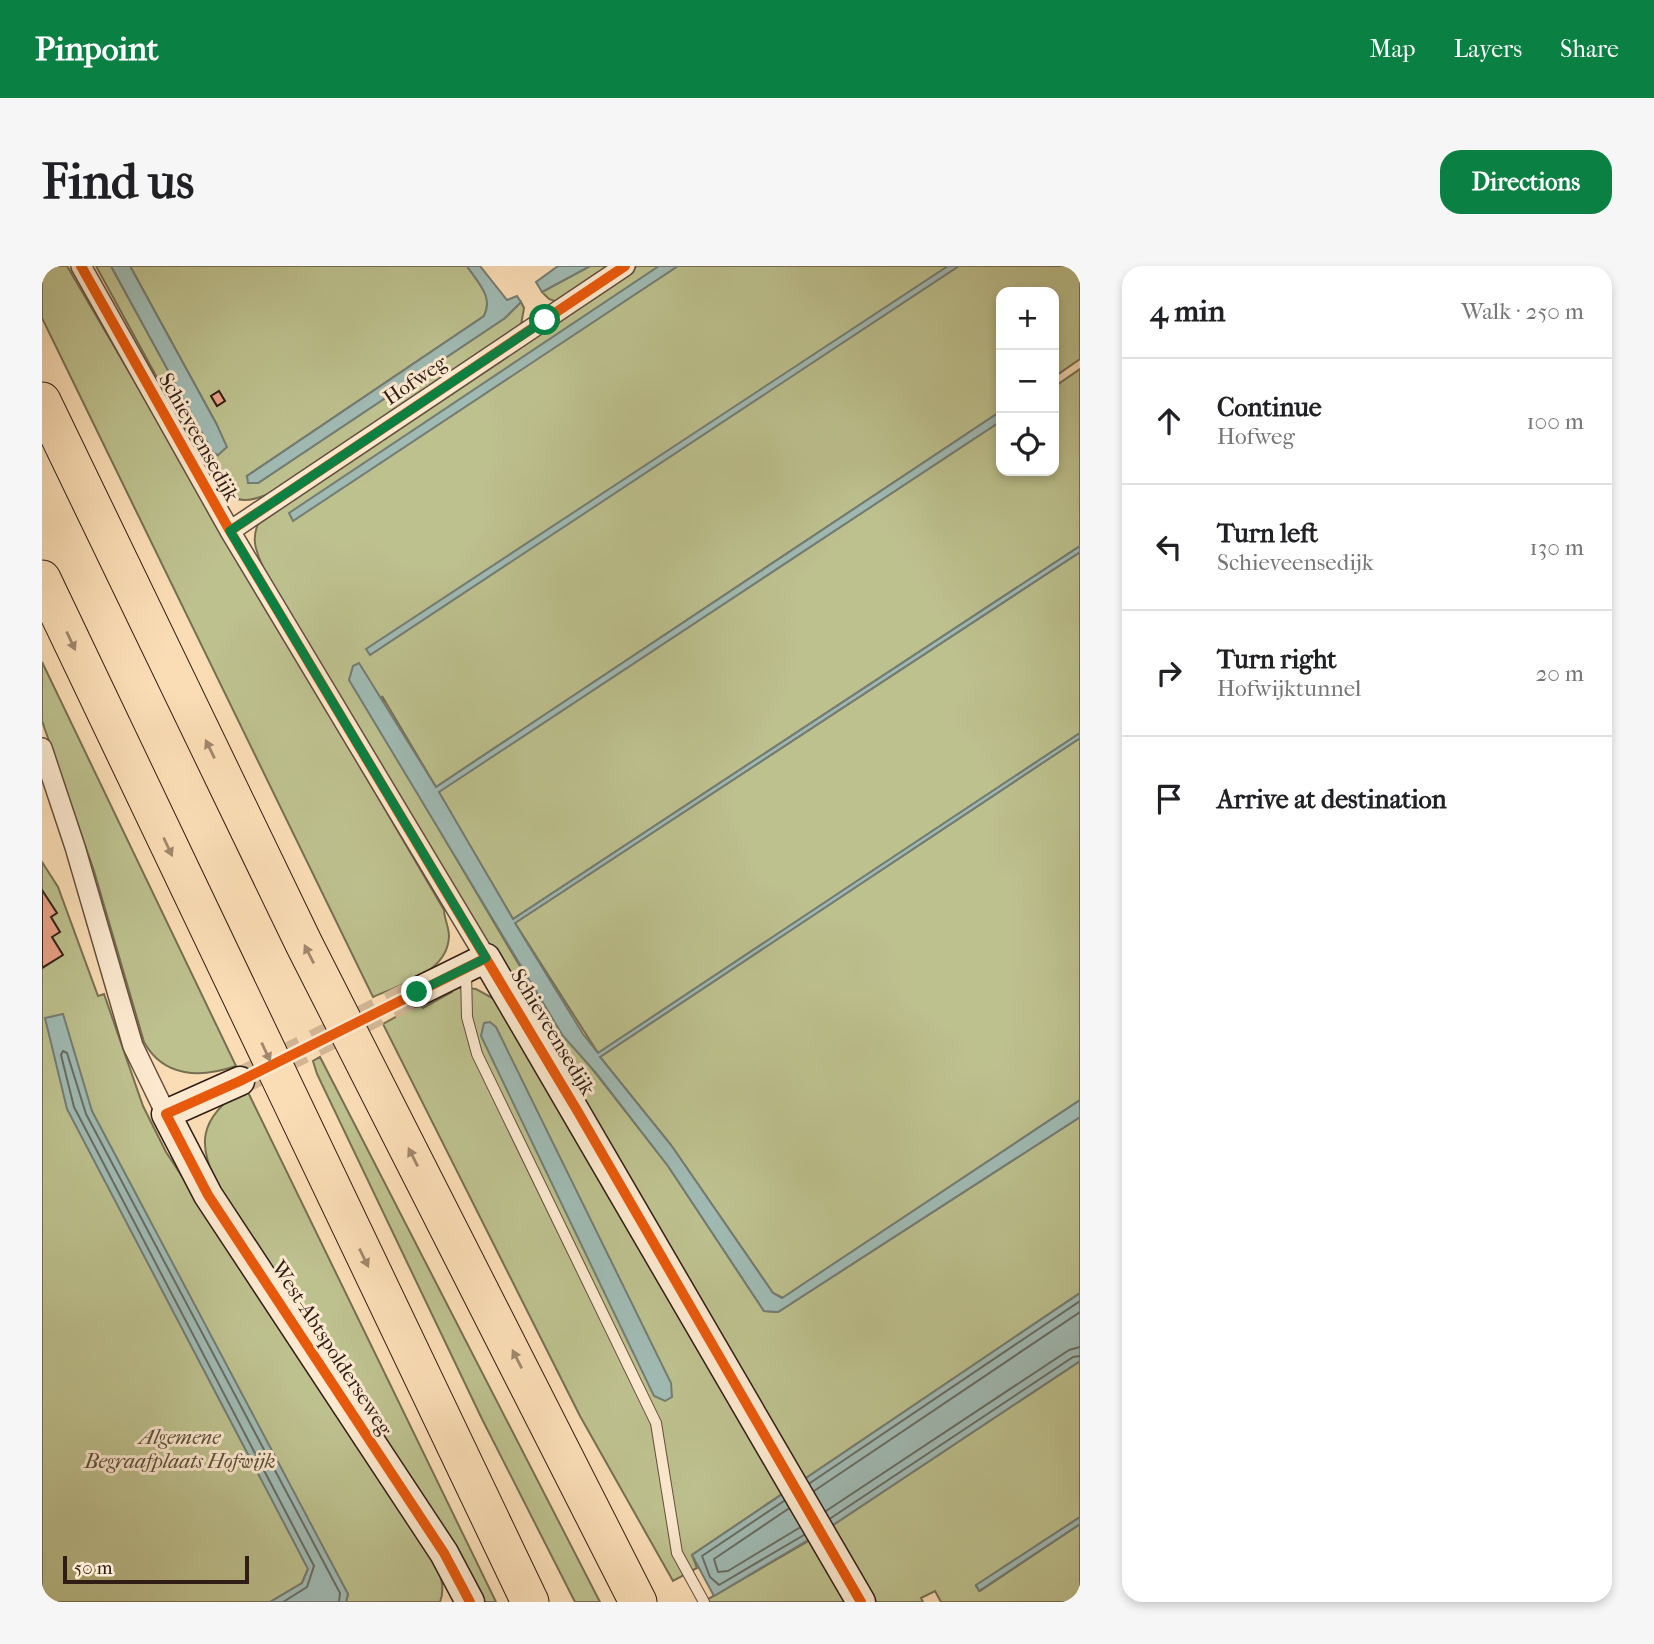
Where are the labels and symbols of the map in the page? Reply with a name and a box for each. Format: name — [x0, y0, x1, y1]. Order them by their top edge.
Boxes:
route start — [529, 304, 560, 335]
street label: Hofweg — [379, 350, 452, 410]
street label: Schieveensedijk — [154, 369, 244, 505]
one-way arrow — [65, 631, 77, 651]
one-way arrow — [205, 739, 216, 759]
one-way arrow — [163, 836, 174, 857]
one-way arrow — [304, 944, 315, 964]
street label: Schieveensedijk — [506, 965, 600, 1100]
route end — [401, 976, 432, 1007]
one-way arrow — [260, 1042, 271, 1062]
one-way arrow — [407, 1147, 418, 1167]
one-way arrow — [358, 1248, 369, 1268]
street label: West-Abtspolderseweg — [266, 1255, 398, 1440]
one-way arrow — [511, 1349, 522, 1369]
park label: Algemene Begraafplaats Hofwijk — [83, 1425, 276, 1473]
scale bar — [63, 1553, 248, 1585]

